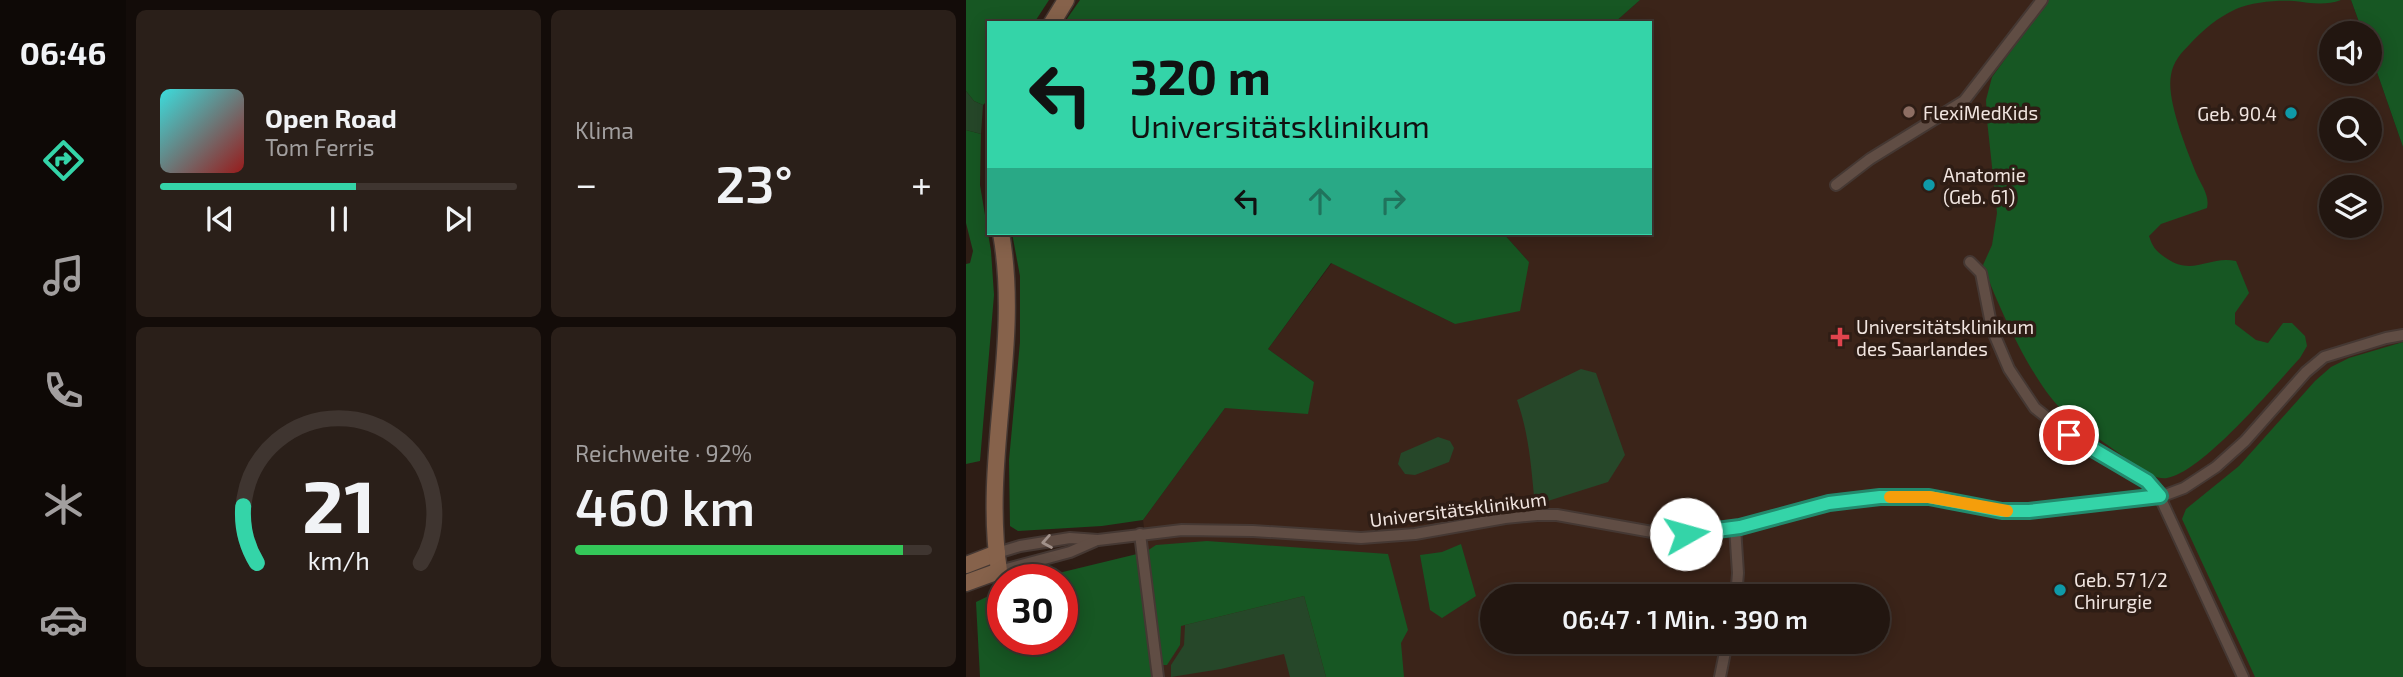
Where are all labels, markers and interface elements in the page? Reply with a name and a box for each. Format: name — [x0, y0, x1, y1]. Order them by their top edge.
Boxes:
map controls — [2319, 21, 2382, 238]
button: sound — [2319, 21, 2382, 84]
text: 06:46 — [20, 33, 106, 71]
text: 320 m — [1130, 46, 1271, 105]
icon: left — [1015, 49, 1106, 140]
button: search — [2319, 98, 2382, 161]
place label: FlexiMedKids — [1923, 101, 2038, 124]
text: Open Road — [265, 102, 397, 133]
place label: Geb. 90.4 — [2197, 102, 2277, 125]
marker: FlexiMedKids — [1901, 104, 1917, 120]
marker: Geb. 90.4 — [2283, 105, 2299, 121]
text: Universitätsklinikum — [1130, 106, 1430, 144]
text: Klima — [575, 116, 634, 144]
text: Tom Ferris — [265, 133, 374, 161]
icon: directions — [39, 136, 88, 185]
text: 23° — [715, 151, 793, 213]
text: − — [575, 160, 597, 206]
text: + — [911, 160, 932, 206]
place label: Anatomie (Geb. 61) — [1943, 163, 2026, 208]
button: layers — [2319, 175, 2382, 238]
marker: Anatomie (Geb. 61) — [1921, 177, 1937, 193]
icon: left — [1228, 182, 1266, 220]
icon: ahead — [1301, 182, 1339, 220]
icon: right — [1374, 182, 1412, 220]
icon: previous — [201, 200, 239, 238]
icon: pause — [320, 200, 358, 238]
icon: next — [439, 200, 477, 238]
icon: music — [39, 251, 88, 300]
place label: Universitätsklinikum des Saarlandes — [1856, 315, 2034, 360]
marker: Universitätsklinikum des Saarlandes — [1830, 327, 1850, 347]
icon: phone — [39, 366, 88, 415]
pin — [2039, 405, 2099, 465]
icon: arrive — [2050, 416, 2088, 454]
text: Reichweite · 92% — [575, 439, 752, 467]
text: 21 — [302, 460, 375, 548]
text: 460 km — [575, 474, 755, 536]
icon: climate — [39, 480, 88, 529]
street label: Universitätsklinikum — [1368, 487, 1548, 531]
position arrow — [1649, 497, 1723, 571]
one-way arrow — [1041, 534, 1053, 549]
text: km/h — [307, 545, 370, 575]
speed limit sign: 30 — [987, 564, 1078, 655]
place label: Geb. 57 1/2 Chirurgie — [2074, 568, 2168, 613]
marker: Geb. 57 1/2 Chirurgie — [2052, 582, 2068, 598]
icon: car — [39, 595, 88, 644]
text: 06:47 · 1 Min. · 390 m — [1562, 603, 1808, 634]

